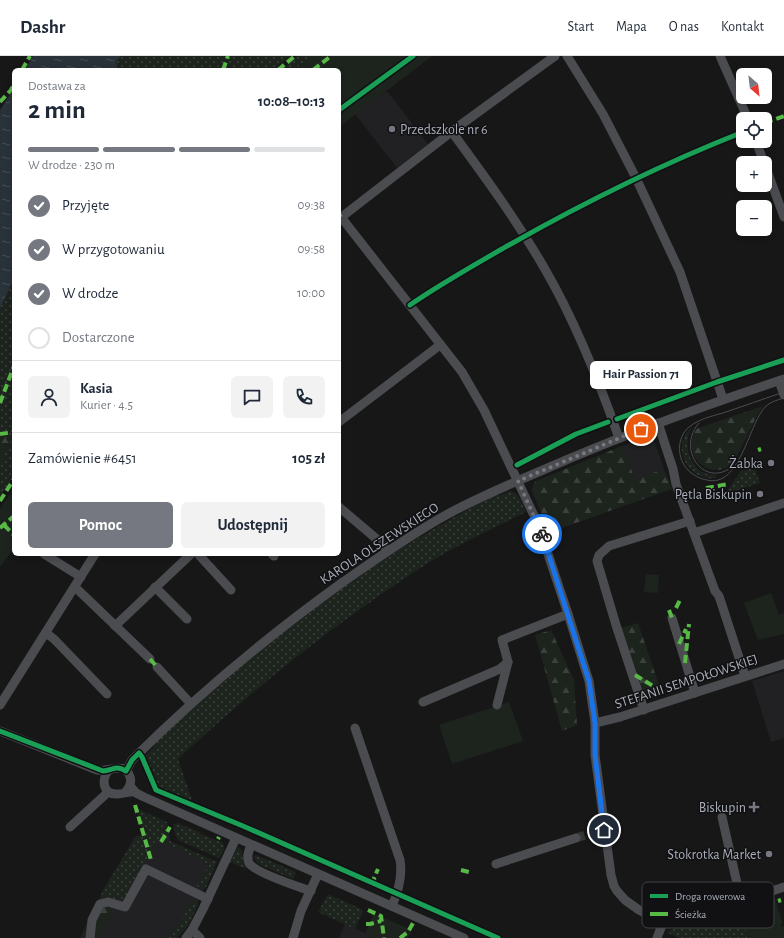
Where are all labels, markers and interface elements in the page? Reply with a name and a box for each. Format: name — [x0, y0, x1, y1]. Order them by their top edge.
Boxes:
text: Dashr — [20, 18, 65, 37]
text: Start — [567, 20, 594, 34]
text: Mapa — [616, 20, 647, 34]
text: O nas — [669, 20, 699, 34]
text: Kontakt — [721, 20, 764, 34]
north arrow — [736, 68, 772, 104]
map controls — [736, 68, 772, 236]
text: Dostawa za — [28, 80, 86, 93]
text: 10:08–10:13 — [258, 94, 325, 109]
text: 2 min — [28, 97, 86, 123]
button: locate — [736, 112, 772, 148]
place label: Przedszkole nr 6 — [400, 123, 488, 137]
marker: Przedszkole nr 6 — [387, 124, 397, 134]
button: + — [736, 156, 772, 192]
text: W drodze · 230 m — [28, 159, 115, 172]
icon: check — [28, 195, 50, 217]
text: Przyjęte — [62, 198, 109, 213]
text: 09:38 — [298, 199, 325, 212]
button: − — [736, 200, 772, 236]
icon: check — [28, 239, 50, 261]
text: W przygotowaniu — [62, 242, 165, 257]
text: 09:58 — [297, 243, 325, 256]
icon: check — [28, 283, 50, 305]
text: W drodze — [62, 286, 119, 301]
text: 10:00 — [297, 287, 325, 300]
text: Dostarczone — [62, 330, 135, 345]
callout: Hair Passion 71 — [590, 361, 692, 389]
text: Hair Passion 71 — [603, 368, 679, 381]
button: person — [28, 376, 70, 418]
button: chat — [231, 376, 273, 418]
button: phone — [283, 376, 325, 418]
text: Kasia — [80, 381, 113, 396]
text: Kurier · 4.5 — [80, 399, 133, 412]
pin — [624, 412, 658, 446]
icon: bag — [630, 418, 652, 440]
text: Zamówienie #6451 — [28, 451, 137, 466]
text: 105 zł — [292, 451, 325, 466]
place label: Żabka — [729, 454, 764, 471]
marker: Żabka — [766, 458, 776, 468]
place label: Pętla Biskupin — [675, 488, 752, 502]
marker: Pętla Biskupin — [755, 489, 765, 499]
street label: KAROLA OLSZEWSKIEGO — [318, 500, 441, 587]
button: Pomoc — [28, 502, 173, 548]
button: Udostępnij — [181, 502, 325, 548]
courier — [522, 514, 562, 554]
icon: bike — [531, 523, 553, 545]
street label: STEFANII SEMPOŁOWSKIEJ — [613, 652, 759, 712]
place label: Biskupin — [699, 801, 746, 815]
marker: Biskupin — [749, 802, 759, 812]
pin — [587, 813, 621, 847]
icon: home — [593, 819, 615, 841]
place label: Stokrotka Market — [667, 848, 762, 862]
marker: Stokrotka Market — [764, 849, 774, 859]
legend — [642, 882, 774, 928]
text: Droga rowerowa — [675, 891, 745, 902]
text: Ścieżka — [675, 908, 706, 920]

